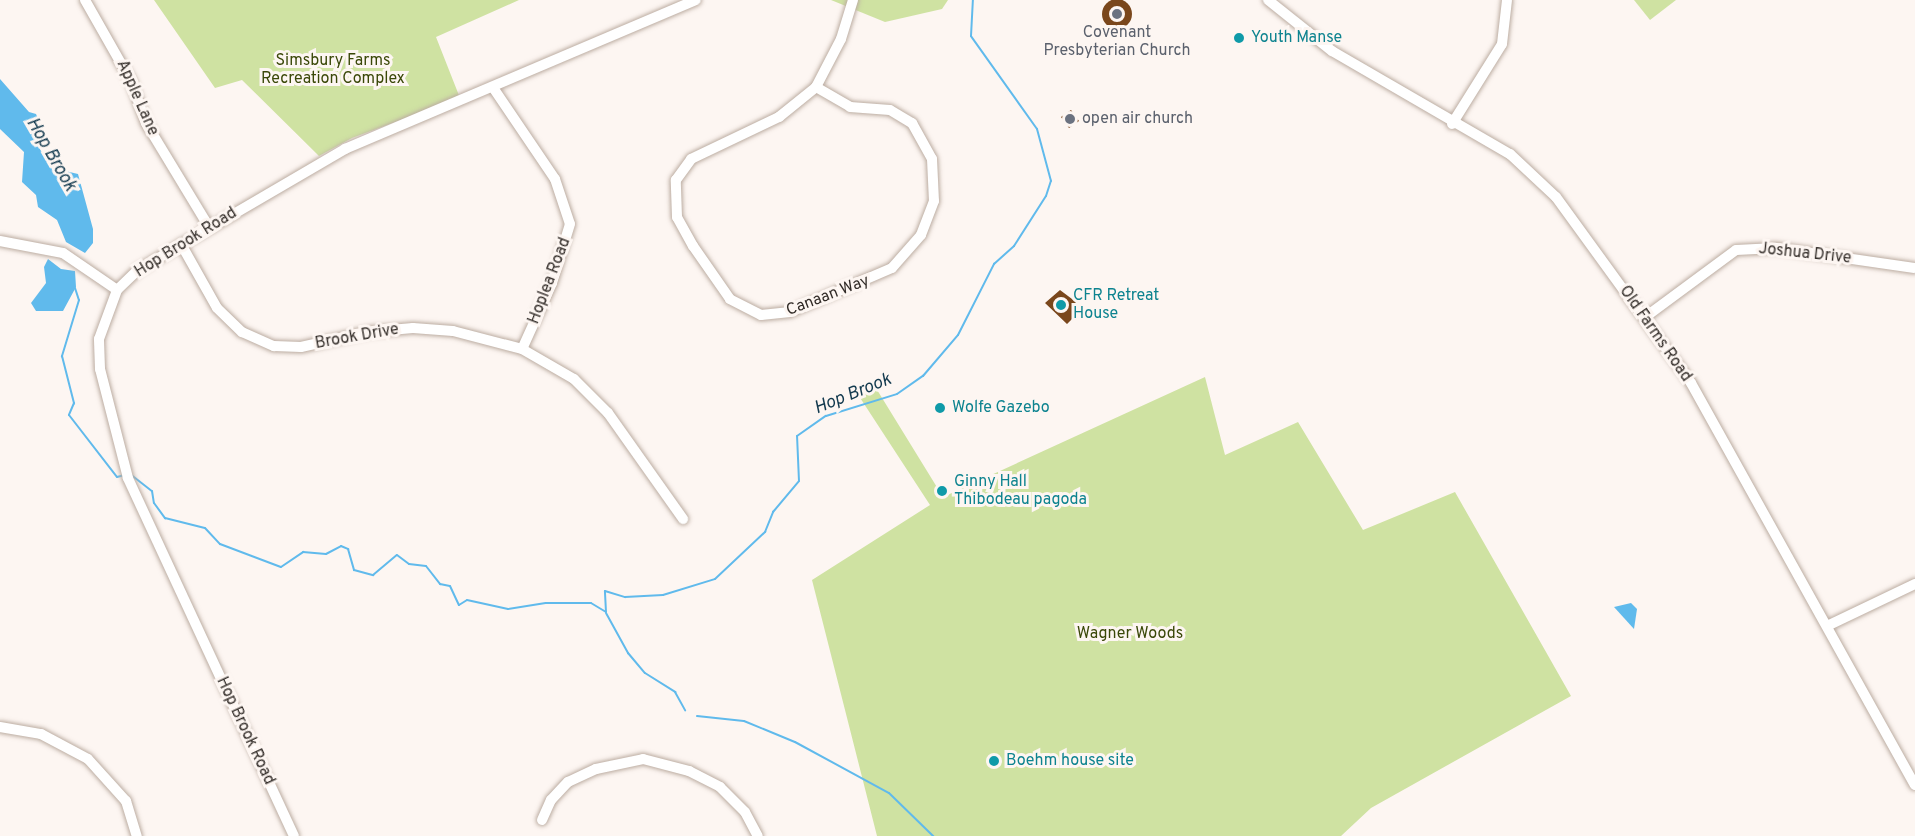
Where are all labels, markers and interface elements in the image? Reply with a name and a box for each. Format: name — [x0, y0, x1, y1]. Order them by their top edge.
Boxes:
marker: Covenant Presbyterian Church — [1110, 7, 1124, 21]
place label: Covenant Presbyterian Church — [1044, 23, 1190, 61]
place label: Youth Manse — [1251, 28, 1342, 48]
marker: Youth Manse — [1232, 31, 1246, 45]
park label: Simsbury Farms Recreation Complex — [261, 51, 405, 89]
street label: Apple Lane — [112, 57, 162, 139]
place label: open air church — [1082, 109, 1193, 129]
marker: open air church — [1063, 112, 1077, 126]
water label: Hop Brook — [20, 114, 80, 196]
street label: Hop Brook Road — [131, 204, 241, 282]
street label: Hoplea Road — [525, 235, 575, 327]
street label: Joshua Drive — [1758, 240, 1852, 268]
street label: Canaan Way — [784, 271, 872, 321]
street label: Old Farms Road — [1615, 282, 1695, 386]
place label: CFR Retreat House — [1073, 286, 1159, 324]
marker: CFR Retreat House — [1054, 298, 1068, 312]
street label: Brook Drive — [314, 320, 400, 354]
water label: Hop Brook — [811, 370, 895, 420]
place label: Wolfe Gazebo — [952, 398, 1050, 418]
marker: Wolfe Gazebo — [933, 401, 947, 415]
place label: Ginny Hall Thibodeau pagoda — [954, 472, 1087, 510]
marker: Ginny Hall Thibodeau pagoda — [935, 484, 949, 498]
park label: Wagner Woods — [1077, 624, 1183, 644]
street label: Hop Brook Road — [212, 674, 278, 788]
place label: Boehm house site — [1006, 751, 1134, 771]
marker: Boehm house site — [987, 754, 1001, 768]

